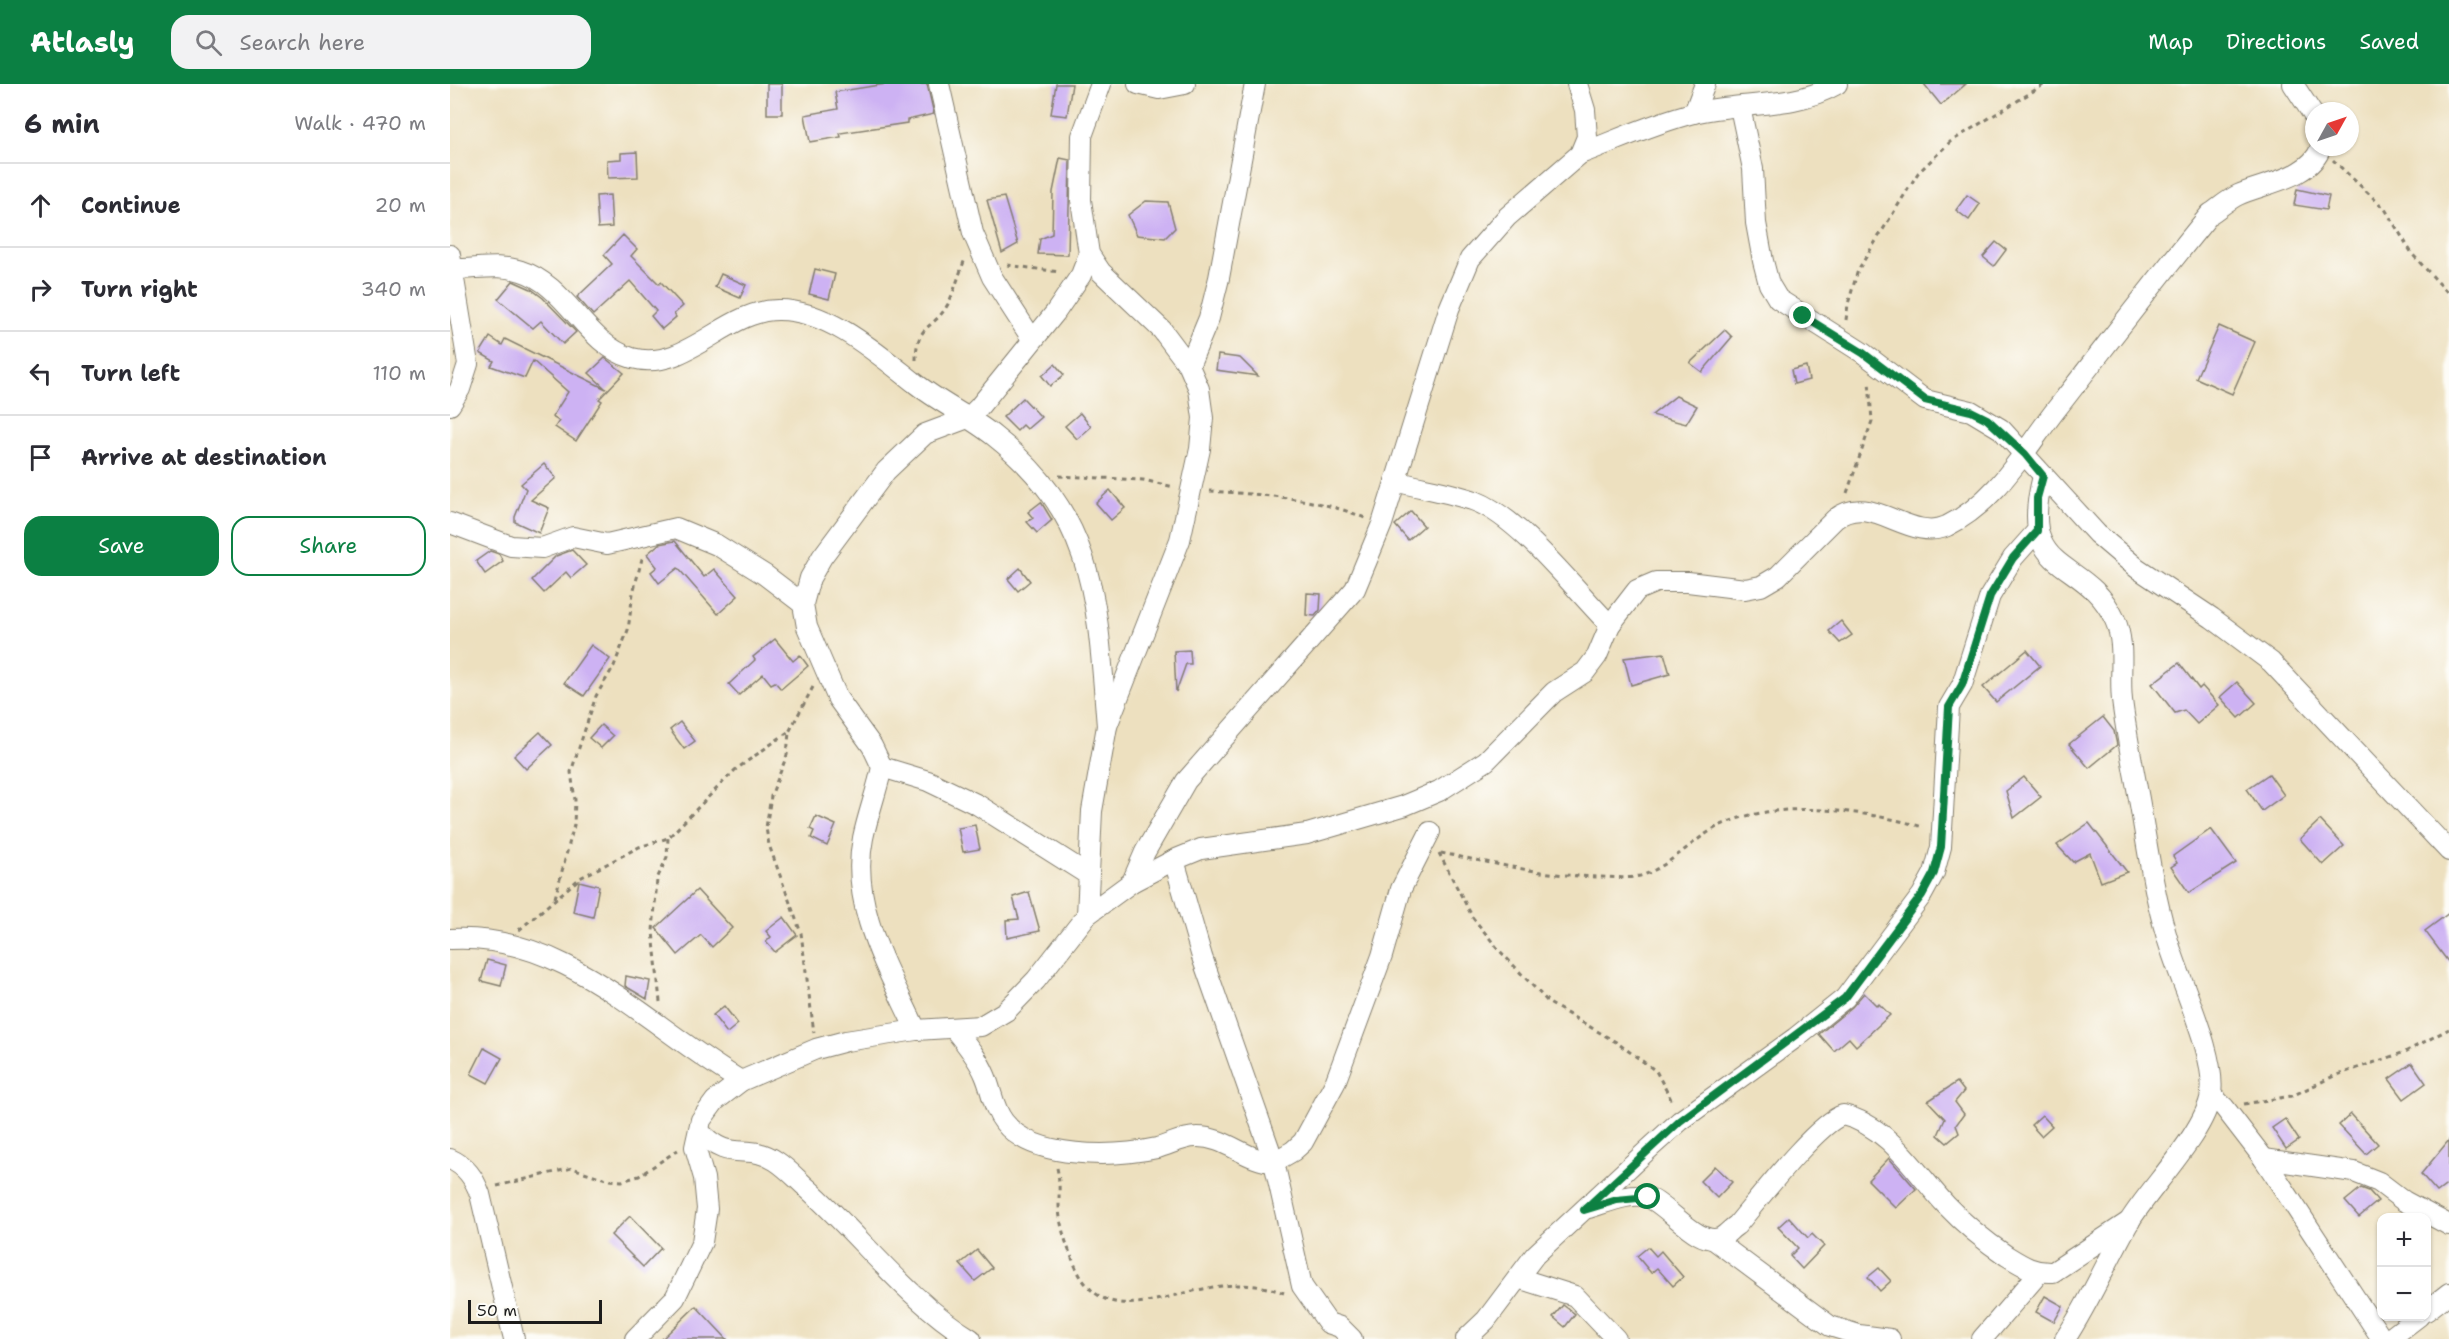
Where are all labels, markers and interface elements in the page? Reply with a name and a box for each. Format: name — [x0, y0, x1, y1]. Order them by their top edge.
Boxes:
search box — [171, 15, 591, 69]
text: Atlasly — [30, 23, 135, 61]
icon: search — [192, 26, 225, 59]
text: Search here — [240, 28, 365, 57]
text: Map — [2148, 28, 2193, 56]
text: Directions — [2226, 28, 2326, 56]
text: Saved — [2359, 28, 2419, 56]
north arrow — [2305, 102, 2359, 156]
text: 6 min — [24, 106, 100, 141]
text: Walk · 470 m — [294, 110, 426, 136]
icon: ahead — [24, 189, 57, 222]
text: Continue — [81, 191, 181, 220]
text: 20 m — [375, 192, 426, 218]
icon: right — [24, 273, 57, 306]
text: Turn right — [81, 275, 198, 304]
text: 340 m — [361, 276, 426, 302]
route end — [1789, 302, 1815, 328]
icon: left — [24, 357, 57, 390]
text: Turn left — [81, 359, 180, 388]
text: 110 m — [372, 360, 426, 386]
icon: arrive — [24, 441, 57, 474]
text: Arrive at destination — [81, 443, 327, 472]
button: Save — [24, 516, 219, 576]
button: Share — [231, 516, 426, 576]
route start — [1634, 1183, 1660, 1209]
map controls — [2377, 1213, 2431, 1321]
button: + — [2377, 1213, 2431, 1267]
button: − — [2377, 1267, 2431, 1321]
scale bar — [468, 1297, 602, 1324]
text: 50 m — [477, 1300, 517, 1321]

